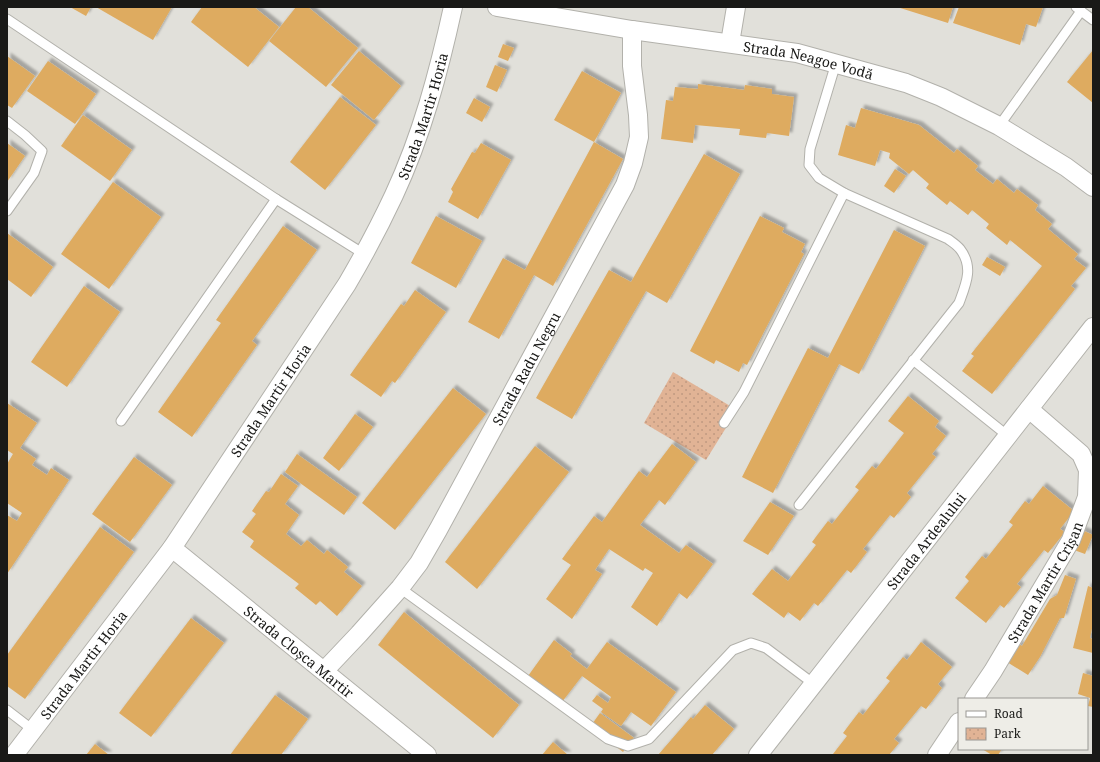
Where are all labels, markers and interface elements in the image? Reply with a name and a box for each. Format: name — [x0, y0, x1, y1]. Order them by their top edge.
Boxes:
street label: Strada Neagoe Vodă — [742, 36, 876, 83]
street label: Strada Martir Horia — [393, 50, 452, 182]
street label: Strada Radu Negru — [487, 308, 564, 428]
street label: Strada Martir Horia — [226, 339, 315, 460]
street label: Strada Ardealului — [882, 488, 970, 593]
street label: Strada Martir Crișan — [1003, 519, 1087, 646]
street label: Strada Cloșca Martir — [240, 601, 359, 702]
street label: Strada Martir Horia — [35, 606, 131, 723]
legend — [958, 698, 1088, 750]
text: Road — [994, 705, 1024, 722]
text: Park — [994, 725, 1022, 742]

